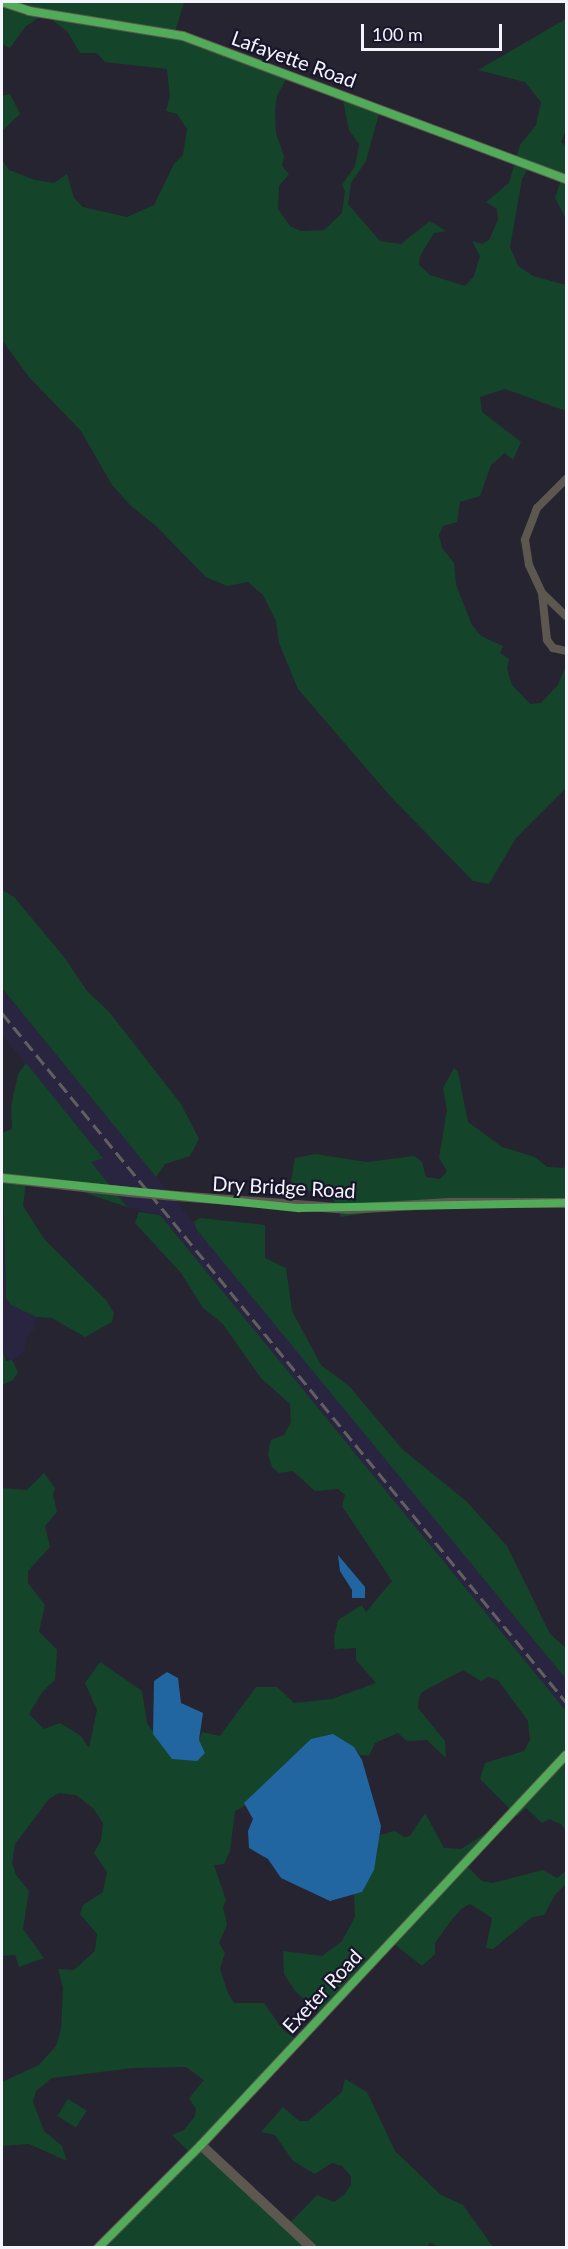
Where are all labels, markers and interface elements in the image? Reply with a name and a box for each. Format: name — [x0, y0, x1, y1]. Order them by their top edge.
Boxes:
scale bar — [364, 12, 505, 50]
text: 100 m — [372, 23, 423, 45]
street label: Lafayette Road — [228, 25, 360, 93]
street label: Dry Bridge Road — [211, 1171, 357, 1203]
street label: Exeter Road — [277, 1944, 367, 2038]

